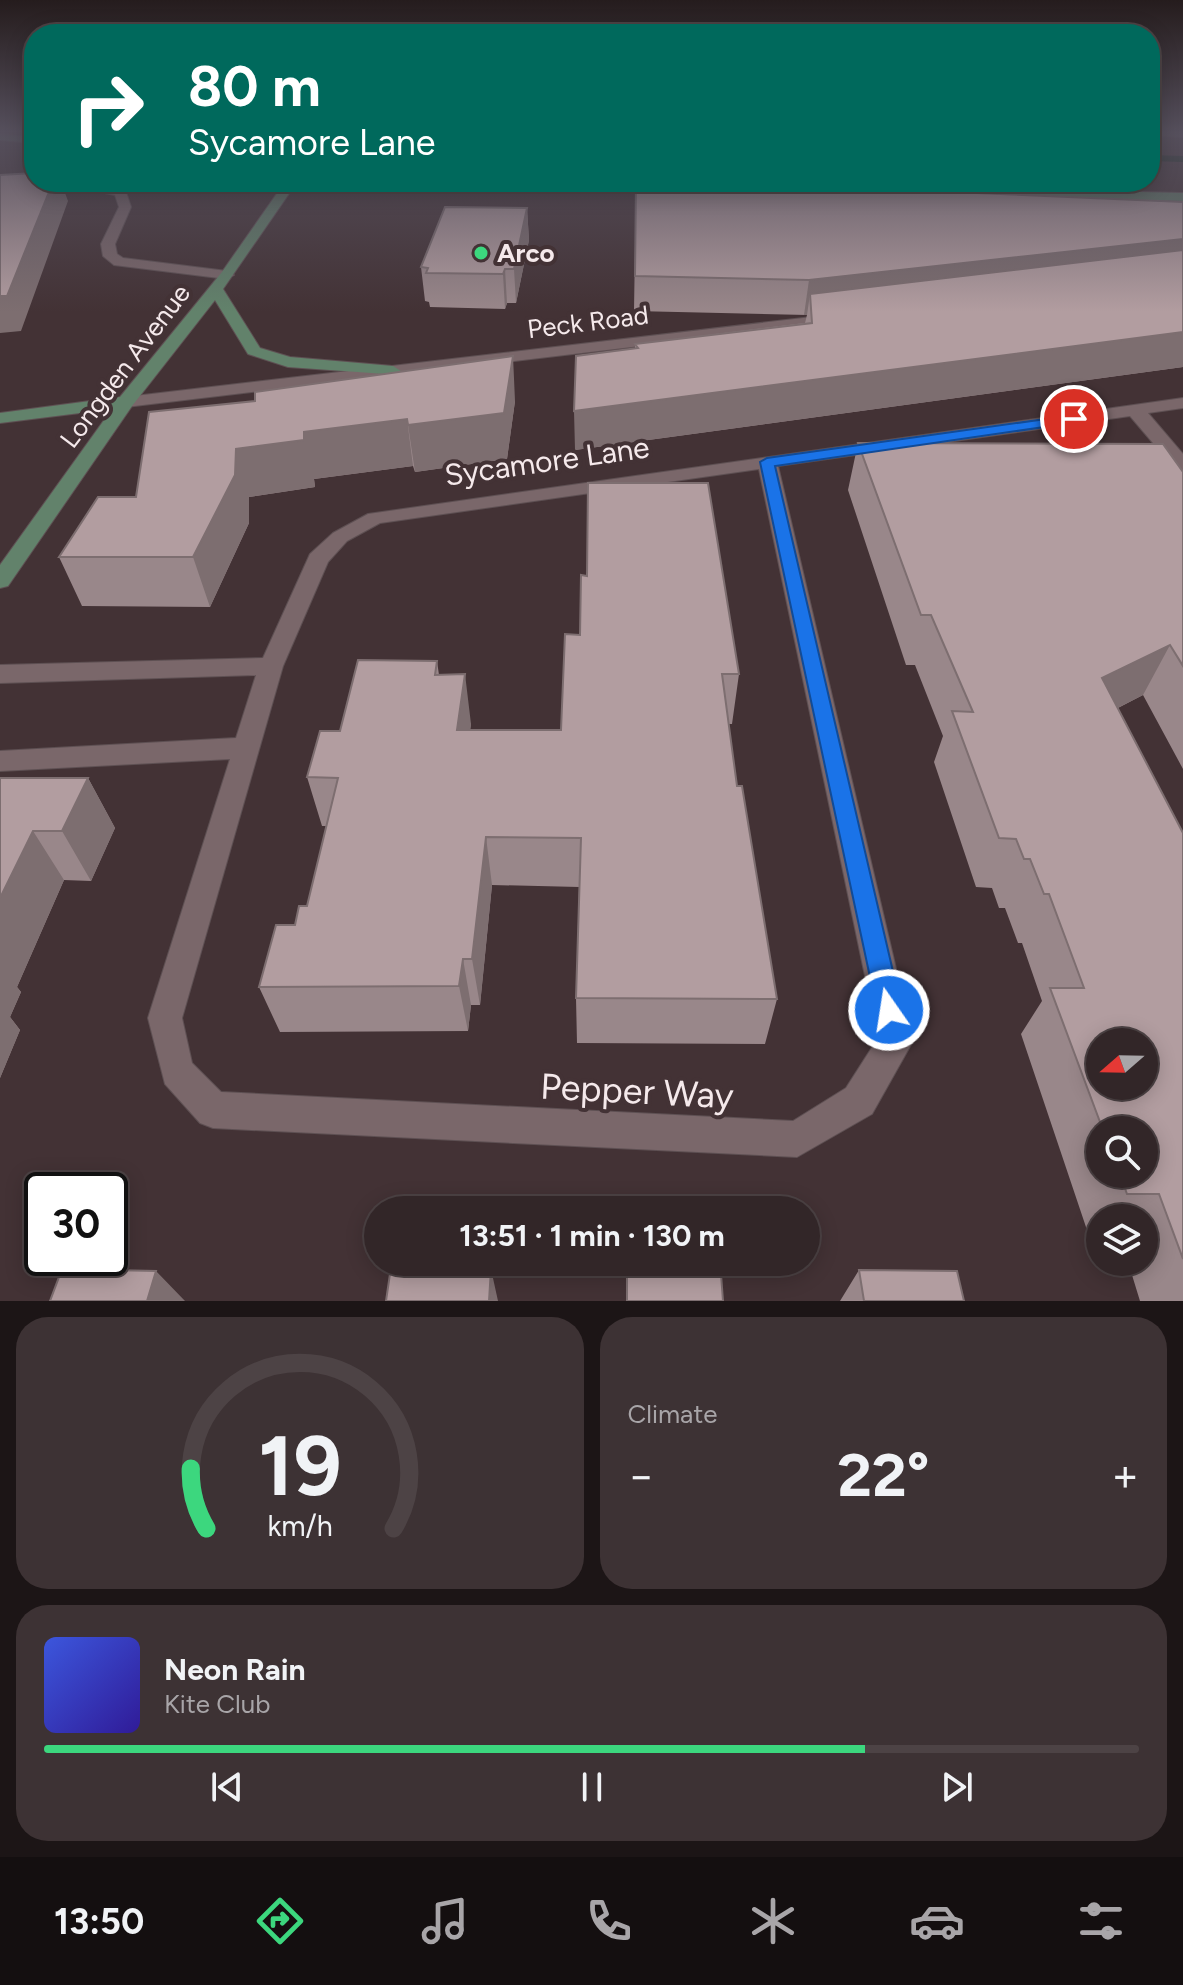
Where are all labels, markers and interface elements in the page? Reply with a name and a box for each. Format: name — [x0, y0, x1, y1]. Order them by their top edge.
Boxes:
text: 80 m — [188, 53, 321, 120]
icon: right — [56, 56, 160, 160]
text: Sycamore Lane — [188, 121, 436, 164]
place label: Arco — [497, 237, 555, 269]
marker: Arco — [472, 244, 490, 262]
street label: Longden Avenue — [53, 278, 197, 454]
street label: Peck Road — [526, 299, 650, 345]
pin — [1040, 385, 1108, 453]
icon: arrive — [1052, 397, 1096, 441]
street label: Sycamore Lane — [442, 428, 652, 494]
position arrow — [847, 968, 931, 1052]
north arrow — [1086, 1028, 1158, 1100]
map controls — [1086, 1028, 1158, 1276]
street label: Pepper Way — [539, 1064, 735, 1118]
button: search — [1086, 1116, 1158, 1188]
speed limit sign: 30 — [24, 1172, 128, 1276]
button: layers — [1086, 1204, 1158, 1276]
text: 13:51 · 1 min · 130 m — [459, 1217, 725, 1254]
text: Climate — [628, 1398, 717, 1430]
text: 19 — [258, 1416, 341, 1516]
text: 22° — [837, 1439, 929, 1511]
text: − — [628, 1449, 655, 1502]
text: + — [1112, 1449, 1139, 1502]
text: km/h — [267, 1509, 332, 1543]
text: Neon Rain — [164, 1651, 306, 1688]
text: Kite Club — [164, 1688, 270, 1720]
icon: previous — [205, 1765, 249, 1809]
icon: pause — [570, 1765, 614, 1809]
icon: next — [935, 1765, 979, 1809]
icon: directions — [252, 1893, 308, 1949]
icon: music — [417, 1893, 473, 1949]
icon: phone — [581, 1893, 637, 1949]
icon: climate — [745, 1893, 801, 1949]
icon: car — [909, 1893, 965, 1949]
icon: filters — [1073, 1893, 1129, 1949]
text: 13:50 — [54, 1900, 144, 1943]

